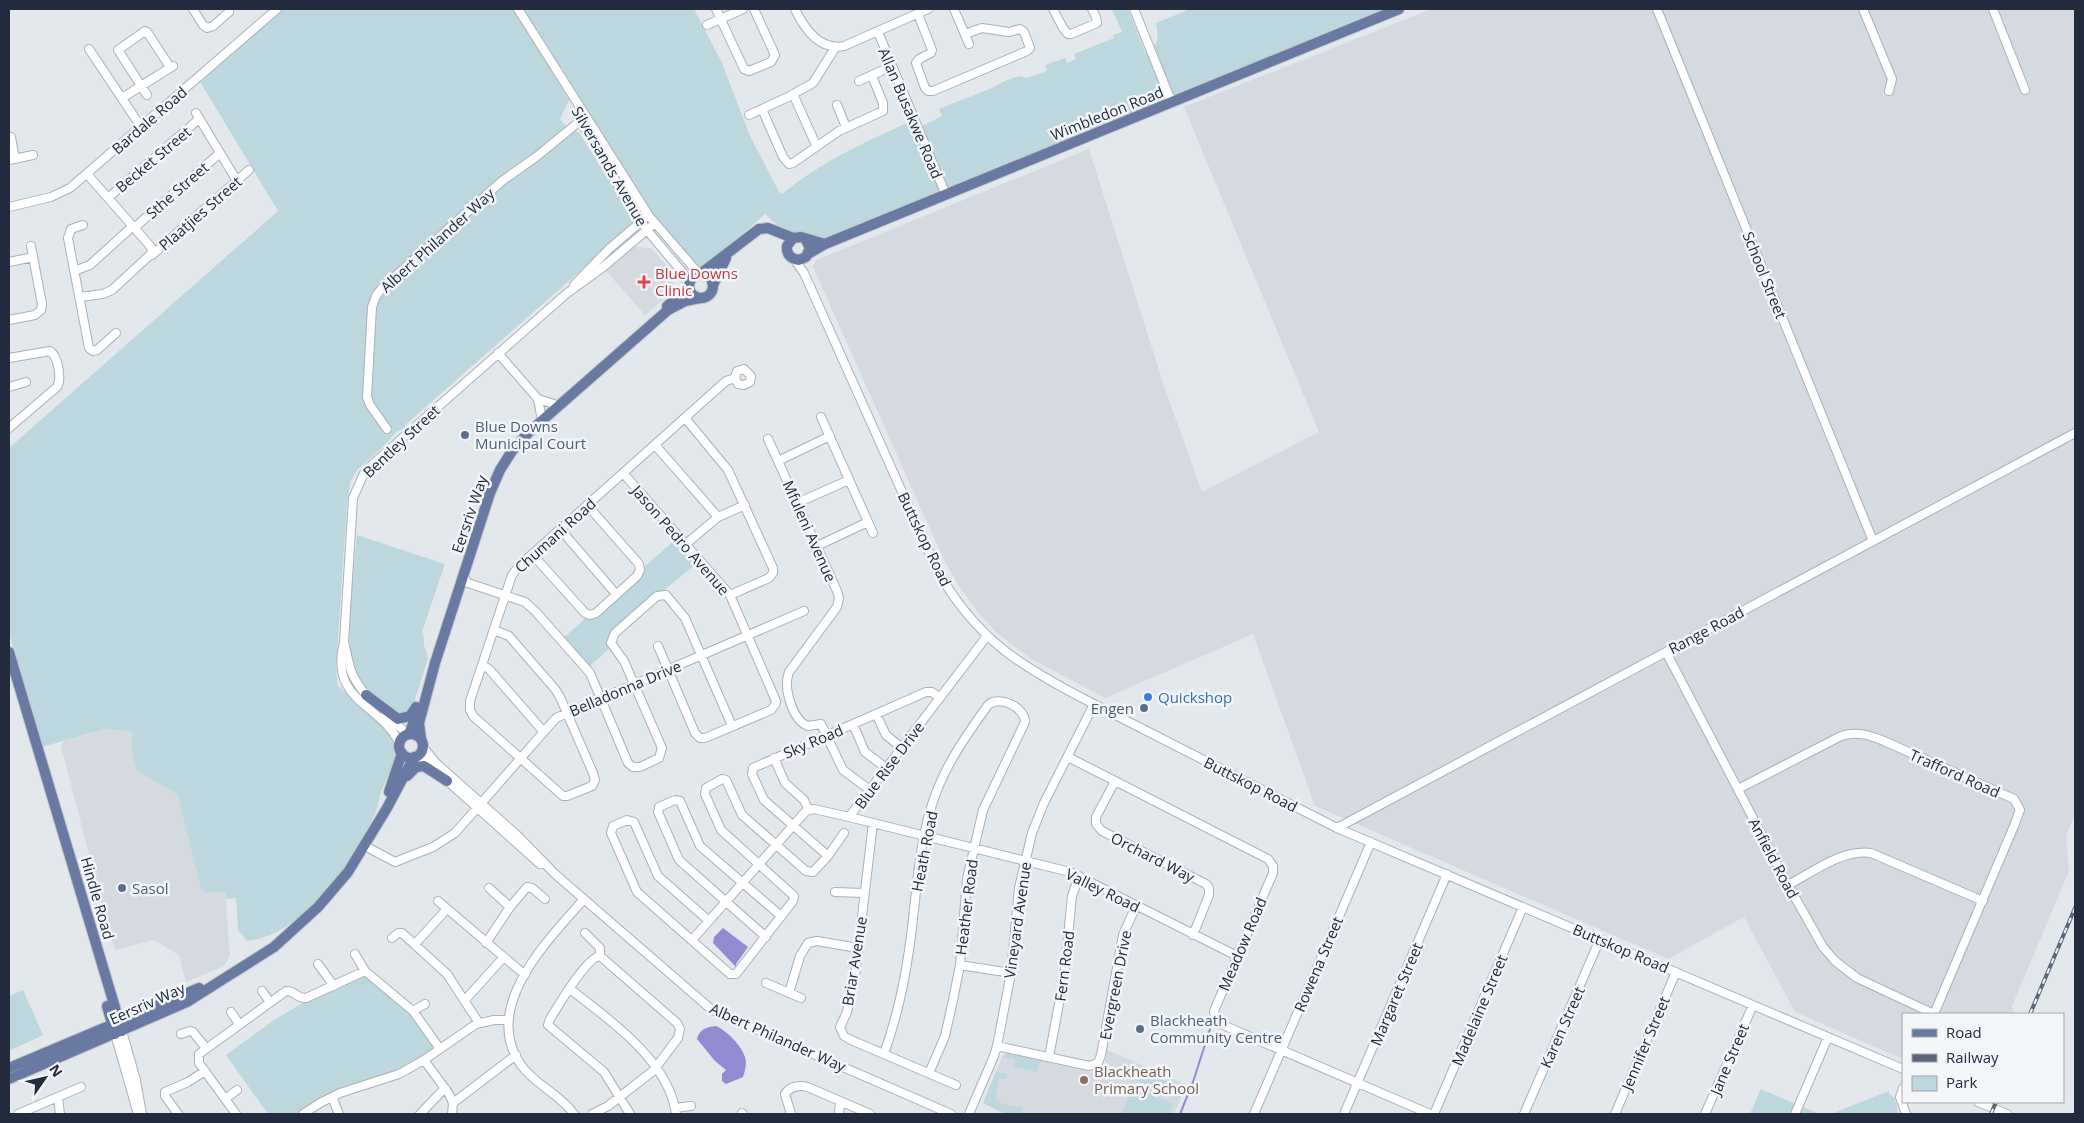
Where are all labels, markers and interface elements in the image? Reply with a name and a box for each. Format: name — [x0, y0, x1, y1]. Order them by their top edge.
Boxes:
street label: Allan Busakwe Road — [874, 44, 948, 182]
street label: Wimbledon Road — [1048, 81, 1166, 145]
street label: Bardale Road — [107, 82, 191, 158]
street label: Silversands Avenue — [568, 103, 652, 229]
street label: Becket Street — [111, 122, 195, 196]
street label: Sthe Street — [141, 157, 213, 223]
street label: Plaatjies Street — [154, 171, 246, 255]
street label: Albert Philander Way — [376, 183, 499, 297]
street label: School Street — [1738, 228, 1792, 322]
place label: Blue Downs Clinic — [655, 263, 738, 300]
marker: Blue Downs Clinic — [637, 275, 651, 289]
street label: Bentley Street — [358, 400, 444, 482]
place label: Blue Downs Municipal Court — [475, 416, 586, 453]
marker: Blue Downs Municipal Court — [459, 429, 471, 441]
street label: Eersriv Way — [446, 472, 492, 556]
street label: Mfuleni Avenue — [779, 477, 841, 585]
street label: Jason Pedro Avenue — [626, 479, 734, 599]
street label: Buttskop Road — [894, 489, 956, 589]
street label: Chumani Road — [510, 493, 600, 577]
street label: Range Road — [1665, 602, 1747, 658]
street label: Belladonna Drive — [566, 655, 684, 721]
place label: Quickshop — [1158, 687, 1232, 707]
marker: Quickshop — [1142, 691, 1154, 703]
place label: Engen — [1091, 698, 1134, 718]
marker: Engen — [1138, 702, 1150, 714]
street label: Blue Rise Drive — [850, 717, 928, 813]
street label: Sky Road — [780, 719, 846, 763]
street label: Trafford Road — [1907, 744, 2003, 802]
street label: Buttskop Road — [1201, 752, 1301, 816]
street label: Heath Road — [906, 809, 942, 893]
street label: Anfield Road — [1744, 814, 1804, 902]
street label: Orchard Way — [1108, 827, 1199, 887]
street label: Hindle Road — [77, 854, 119, 942]
street label: Heather Road — [950, 858, 982, 956]
street label: Vineyard Avenue — [999, 860, 1035, 980]
street label: Valley Road — [1062, 863, 1144, 917]
place label: Sasol — [132, 878, 169, 898]
marker: Sasol — [116, 882, 128, 894]
street label: Meadow Road — [1213, 894, 1271, 994]
street label: Rowena Street — [1289, 913, 1347, 1015]
street label: Briar Avenue — [837, 915, 871, 1007]
street label: Buttskop Road — [1570, 919, 1672, 977]
street label: Evergreen Drive — [1095, 928, 1135, 1042]
street label: Fern Road — [1050, 929, 1078, 1003]
street label: Margaret Street — [1365, 939, 1427, 1049]
street label: Madelaine Street — [1447, 951, 1511, 1069]
street label: Eersriv Way — [106, 977, 189, 1029]
street label: Karen Street — [1535, 983, 1589, 1071]
street label: Jennifer Street — [1615, 993, 1674, 1095]
street label: Albert Philander Way — [707, 998, 850, 1076]
place label: Blackheath Community Centre — [1150, 1010, 1282, 1047]
legend — [1902, 1013, 2064, 1103]
street label: Jane Street — [1704, 1020, 1753, 1100]
text: Road — [1946, 1022, 1982, 1042]
marker: Blackheath Community Centre — [1134, 1023, 1146, 1035]
text: Railway — [1946, 1047, 1999, 1067]
north arrow — [20, 1053, 70, 1103]
text: N — [45, 1060, 67, 1080]
place label: Blackheath Primary School — [1094, 1061, 1199, 1098]
text: Park — [1946, 1072, 1977, 1092]
marker: Blackheath Primary School — [1078, 1074, 1090, 1086]

